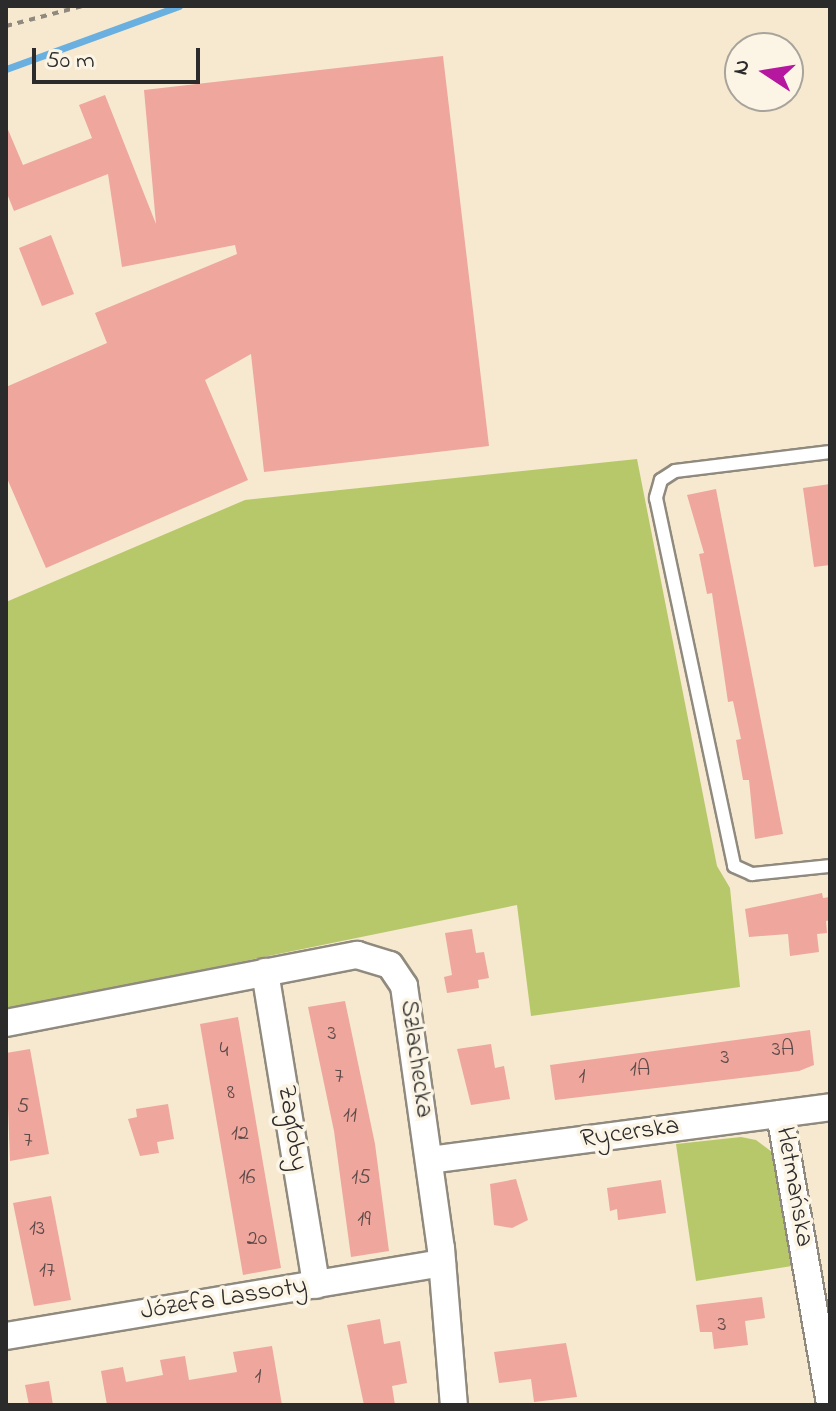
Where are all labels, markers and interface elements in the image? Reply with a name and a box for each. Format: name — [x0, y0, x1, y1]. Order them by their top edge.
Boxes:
scale bar — [36, 32, 204, 82]
north arrow — [724, 32, 804, 112]
text: 50 m — [46, 44, 95, 79]
text: N — [725, 57, 760, 78]
street label: Szlachecka — [391, 998, 439, 1120]
house number: 3 — [327, 1022, 337, 1048]
house number: 3A — [772, 1038, 794, 1064]
house number: 4 — [219, 1039, 229, 1065]
house number: 3 — [720, 1046, 730, 1072]
house number: 1A — [630, 1058, 650, 1084]
house number: 7 — [334, 1065, 344, 1091]
house number: 1 — [579, 1065, 585, 1091]
house number: 8 — [227, 1081, 235, 1107]
street label: Zagłoby — [269, 1083, 313, 1173]
house number: 5 — [17, 1095, 29, 1121]
house number: 11 — [343, 1104, 357, 1130]
street label: Rycerska — [579, 1112, 681, 1156]
house number: 12 — [231, 1122, 249, 1148]
street label: Hetmańska — [767, 1125, 819, 1249]
house number: 7 — [23, 1129, 33, 1155]
house number: 16 — [239, 1166, 255, 1192]
house number: 15 — [351, 1166, 371, 1192]
house number: 19 — [357, 1208, 371, 1234]
house number: 13 — [29, 1217, 45, 1243]
house number: 20 — [247, 1227, 267, 1253]
house number: 17 — [39, 1259, 55, 1285]
street label: Józefa Lassoty — [138, 1271, 310, 1329]
house number: 3 — [717, 1313, 727, 1339]
house number: 1 — [255, 1365, 261, 1391]

